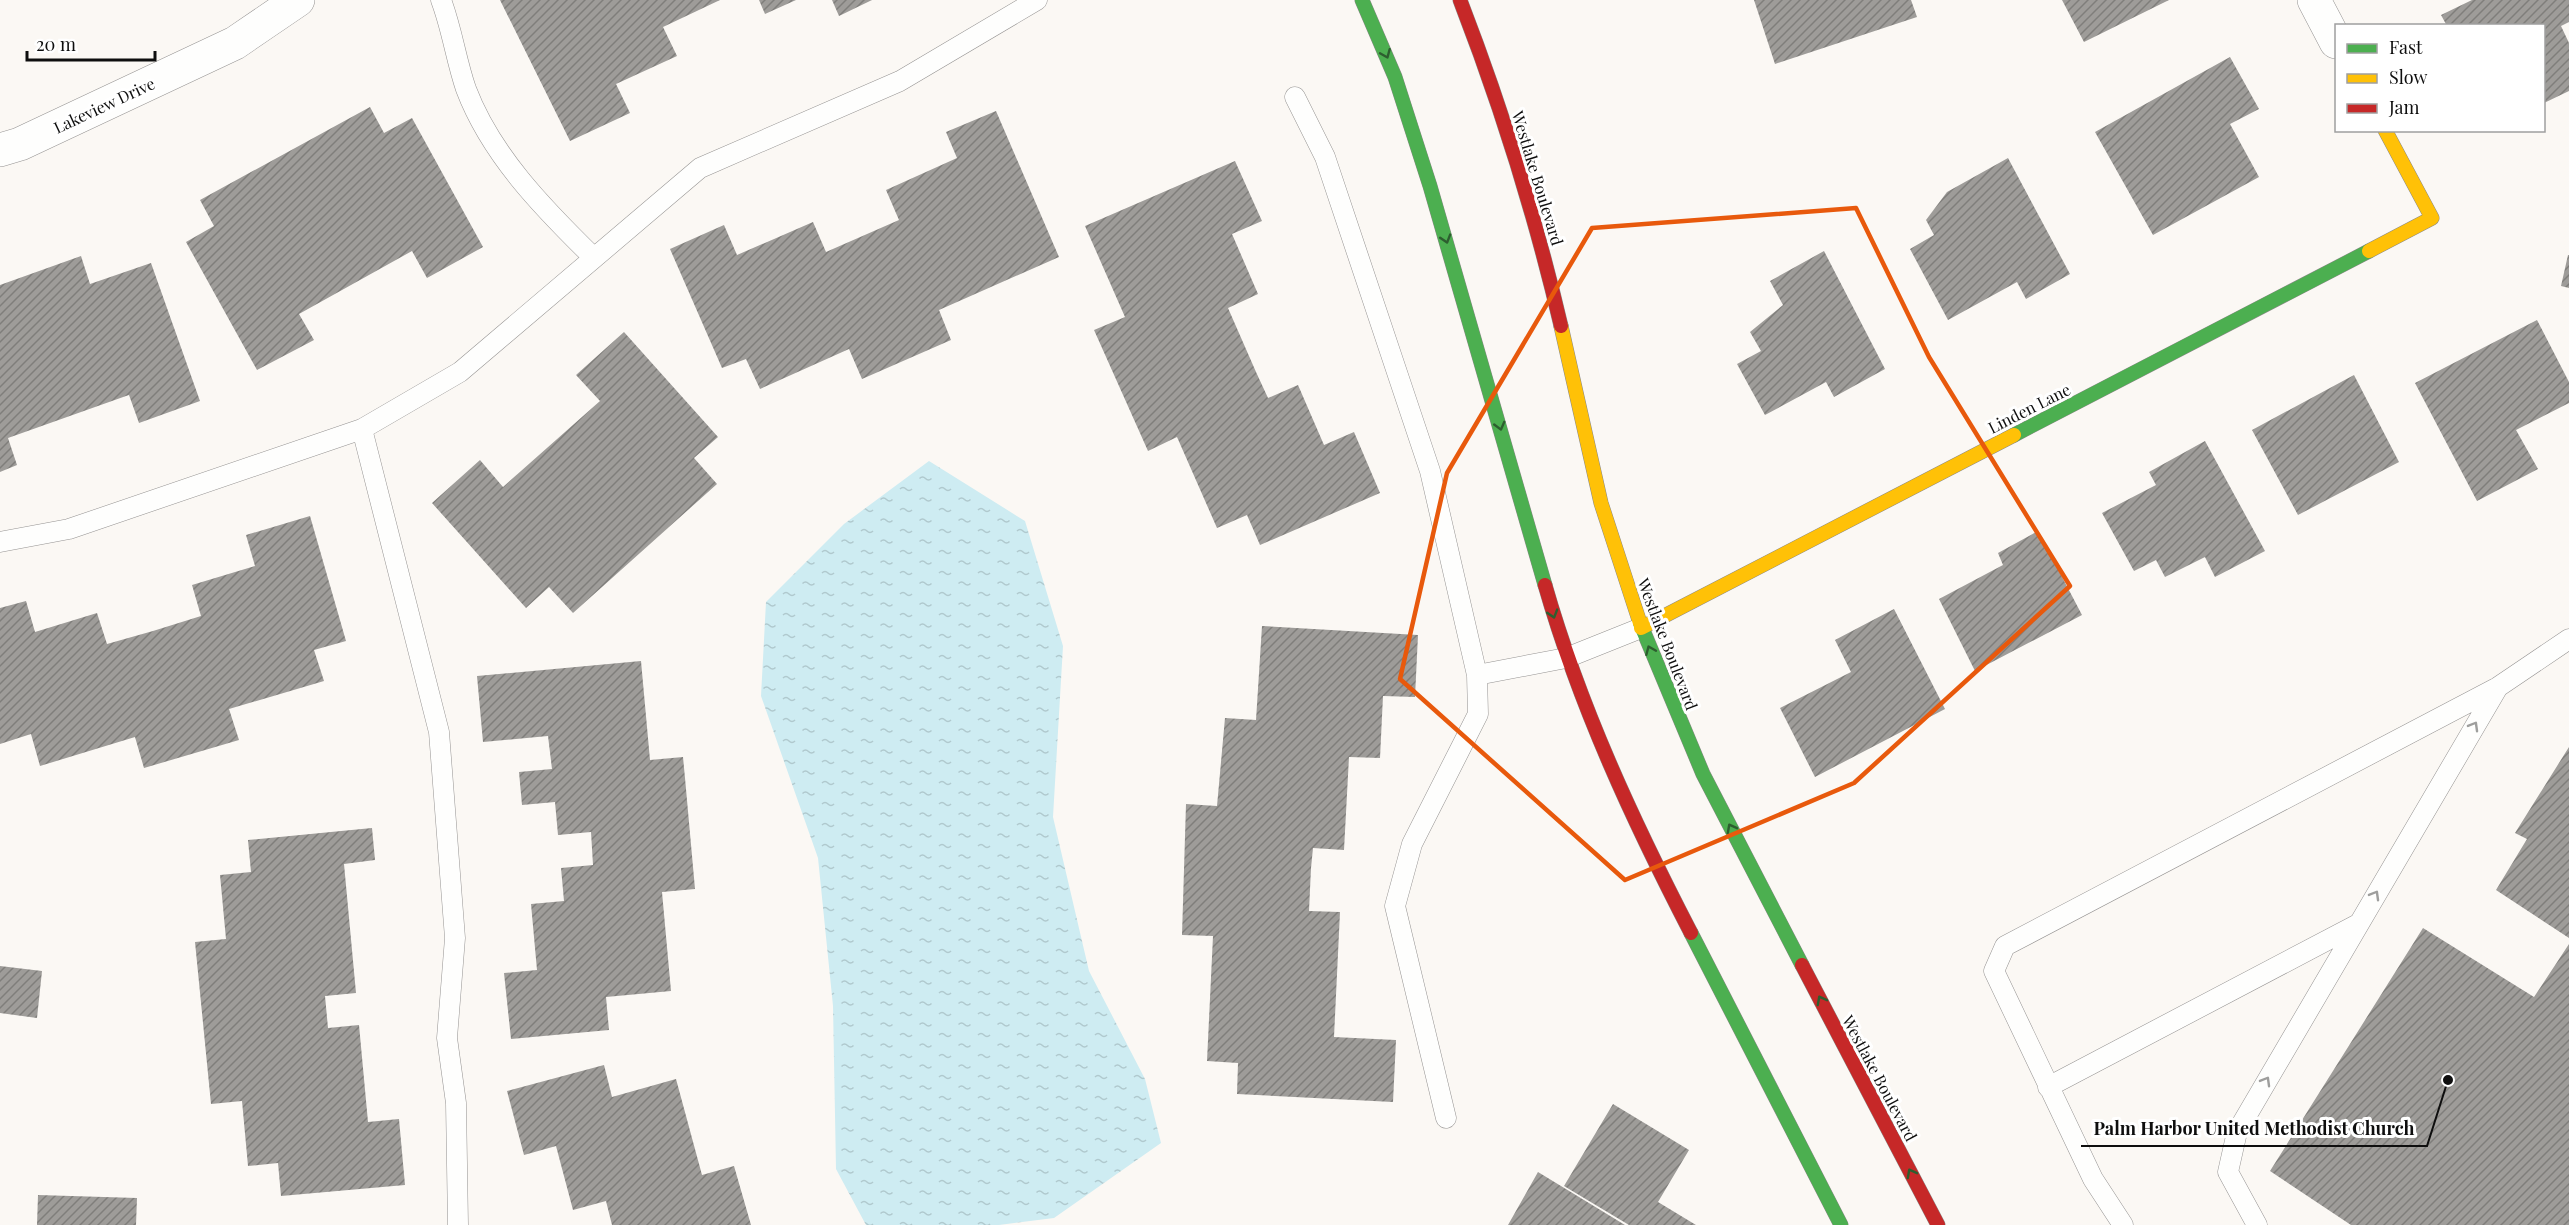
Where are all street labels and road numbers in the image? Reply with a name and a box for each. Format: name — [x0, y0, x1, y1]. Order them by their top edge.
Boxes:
street label: Lakeview Drive — [50, 72, 158, 138]
street label: Westlake Boulevard — [1507, 107, 1568, 248]
street label: Linden Lane — [1984, 378, 2074, 438]
street label: Westlake Boulevard — [1633, 574, 1703, 713]
street label: Westlake Boulevard — [1838, 1011, 1922, 1145]

